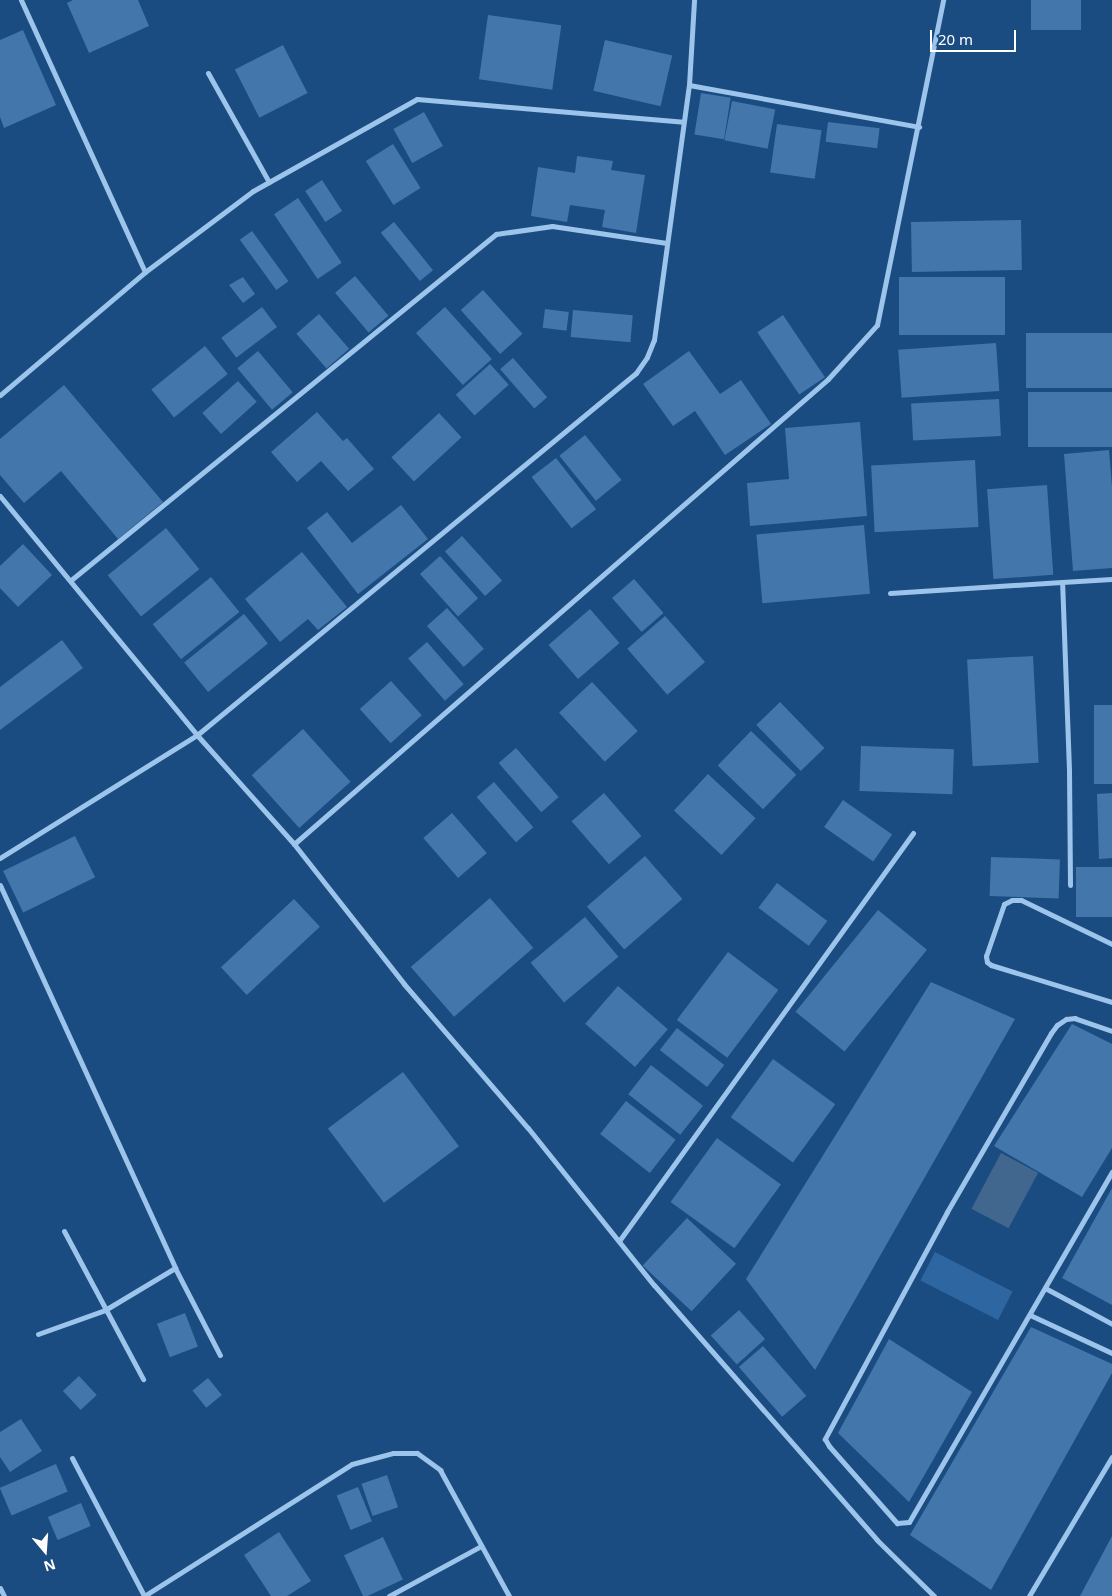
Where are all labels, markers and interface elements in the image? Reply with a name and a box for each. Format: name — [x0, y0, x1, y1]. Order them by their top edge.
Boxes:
scale bar — [932, 20, 1018, 52]
text: 20 m — [938, 29, 973, 49]
north arrow — [20, 1526, 70, 1576]
text: N — [41, 1555, 58, 1577]

